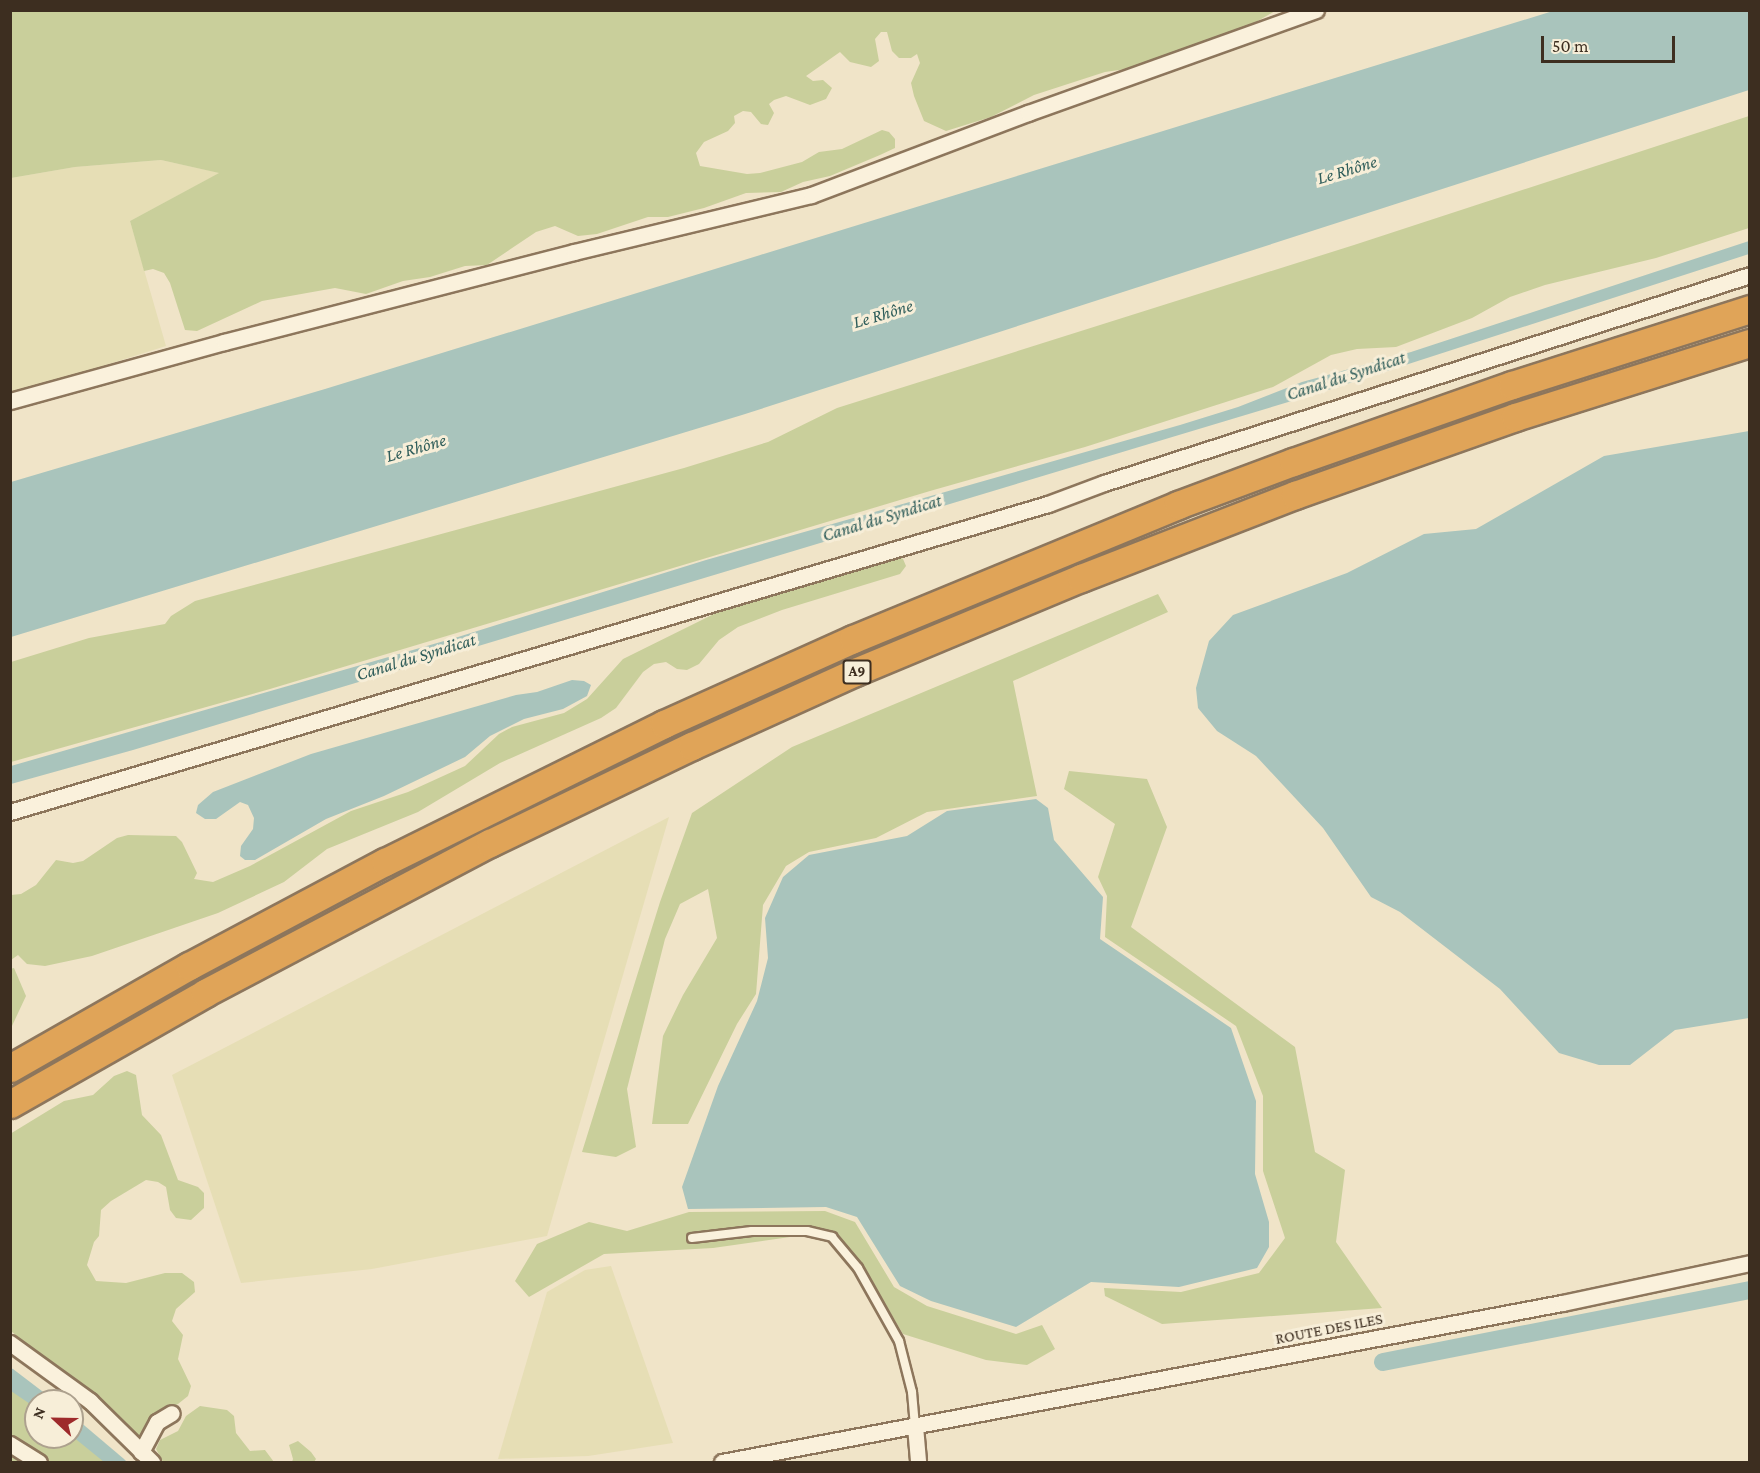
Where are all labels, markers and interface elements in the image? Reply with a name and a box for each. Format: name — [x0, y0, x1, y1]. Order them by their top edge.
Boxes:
scale bar — [1544, 24, 1678, 62]
text: 50 m — [1552, 36, 1589, 56]
water label: Le Rhône — [1315, 151, 1379, 189]
water label: Le Rhône — [851, 295, 915, 333]
water label: Canal du Syndicat — [1284, 347, 1408, 405]
water label: Le Rhône — [384, 429, 448, 467]
water label: Canal du Syndicat — [820, 490, 944, 546]
water label: Canal du Syndicat — [354, 629, 478, 685]
road number: A9 — [842, 660, 872, 684]
street label: ROUTE DES ILES — [1274, 1309, 1384, 1349]
north arrow — [24, 1389, 84, 1449]
text: N — [29, 1405, 49, 1421]

